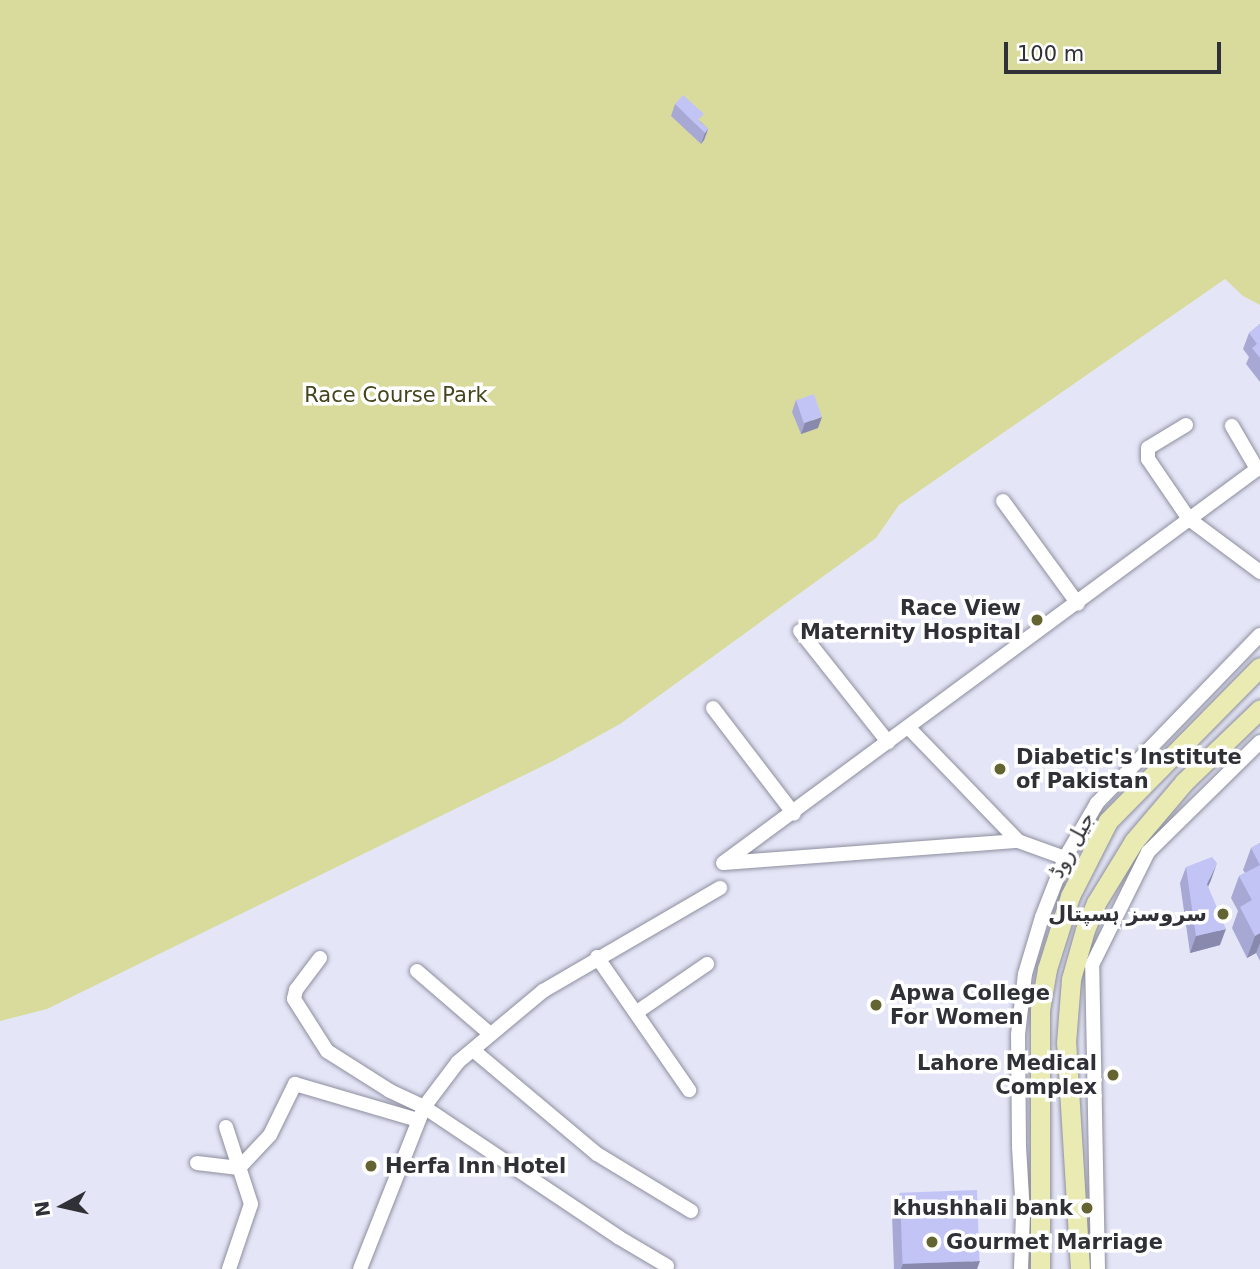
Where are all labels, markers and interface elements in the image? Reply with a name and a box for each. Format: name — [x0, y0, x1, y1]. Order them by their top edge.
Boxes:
scale bar — [1008, 28, 1225, 72]
text: 100 m — [1017, 42, 1084, 66]
park label: Race Course Park — [304, 382, 488, 408]
place label: Race View Maternity Hospital — [800, 595, 1021, 645]
marker: Race View Maternity Hospital — [1027, 610, 1047, 630]
place label: Diabetic's Institute of Pakistan — [1016, 744, 1242, 794]
marker: Diabetic's Institute of Pakistan — [990, 759, 1010, 779]
street label: جیل روڈ — [1044, 808, 1100, 882]
place label: سروسز ہسپتال — [1048, 901, 1207, 927]
marker: سروسز ہسپتال — [1213, 904, 1233, 924]
place label: Apwa College For Women — [890, 980, 1050, 1030]
marker: Apwa College For Women — [868, 997, 884, 1013]
place label: Lahore Medical Complex — [917, 1050, 1097, 1100]
marker: Lahore Medical Complex — [1103, 1065, 1123, 1085]
place label: Herfa Inn Hotel — [385, 1153, 566, 1179]
marker: Herfa Inn Hotel — [363, 1158, 379, 1174]
north arrow — [28, 1171, 98, 1241]
place label: khushhali bank — [893, 1195, 1073, 1221]
text: N — [30, 1200, 54, 1218]
marker: khushhali bank — [1079, 1200, 1095, 1216]
place label: Gourmet Marriage — [946, 1229, 1163, 1255]
marker: Gourmet Marriage — [924, 1234, 940, 1250]

